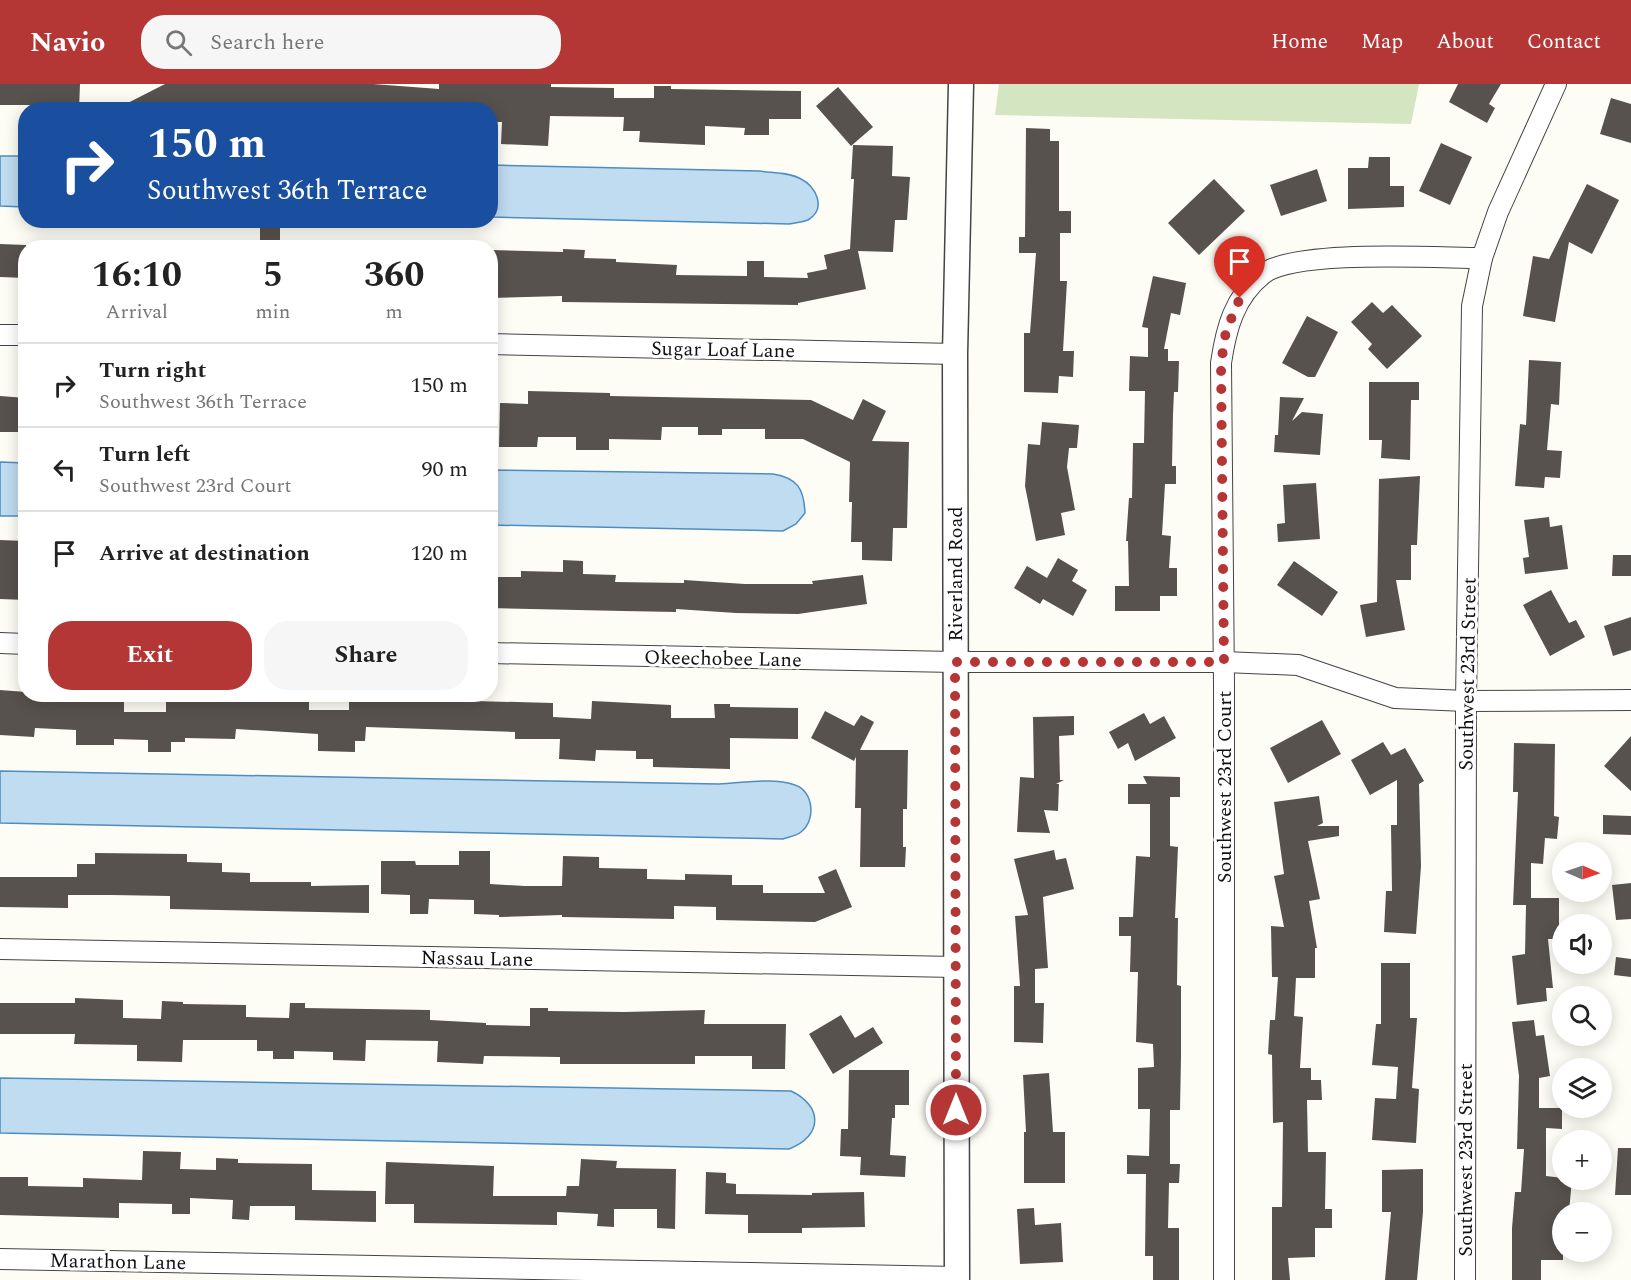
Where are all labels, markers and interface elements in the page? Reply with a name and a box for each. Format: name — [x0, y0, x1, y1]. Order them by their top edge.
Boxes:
search box — [141, 15, 561, 69]
text: Navio — [30, 21, 105, 64]
icon: search — [162, 26, 195, 59]
text: Search here — [210, 26, 324, 59]
text: Home — [1271, 26, 1328, 58]
text: Map — [1361, 26, 1403, 58]
text: About — [1436, 26, 1494, 58]
text: Contact — [1527, 26, 1601, 58]
text: 150 m — [147, 113, 266, 176]
icon: right — [48, 126, 126, 204]
text: Southwest 36th Terrace — [147, 170, 428, 212]
pin — [1214, 236, 1265, 298]
icon: arrive — [1223, 245, 1256, 278]
text: 16:10 — [91, 248, 182, 303]
text: 5 — [263, 248, 283, 303]
text: 360 — [364, 248, 424, 303]
text: Arrival — [106, 297, 168, 327]
text: min — [255, 297, 290, 327]
text: m — [386, 297, 403, 327]
street label: Sugar Loaf Lane — [651, 334, 795, 366]
text: Turn right — [99, 354, 206, 387]
icon: right — [48, 369, 81, 402]
text: 150 m — [411, 369, 468, 402]
text: Southwest 36th Terrace — [99, 387, 307, 417]
text: Turn left — [99, 438, 191, 471]
icon: left — [48, 453, 81, 486]
text: 90 m — [422, 453, 468, 486]
text: Southwest 23rd Court — [99, 471, 292, 501]
street label: Riverland Road — [941, 506, 971, 642]
icon: arrive — [48, 537, 81, 570]
text: Arrive at destination — [99, 537, 310, 570]
text: 120 m — [411, 537, 468, 570]
street label: Southwest 23rd Street — [1451, 577, 1485, 771]
button: Exit — [48, 621, 252, 690]
button: Share — [264, 621, 468, 690]
street label: Okeechobee Lane — [644, 643, 802, 675]
street label: Southwest 23rd Court — [1210, 691, 1240, 883]
north arrow — [1552, 842, 1612, 902]
map controls — [1552, 842, 1612, 1262]
button: sound — [1552, 914, 1612, 974]
street label: Nassau Lane — [421, 943, 533, 975]
button: search — [1552, 986, 1612, 1046]
button: layers — [1552, 1058, 1612, 1118]
street label: Southwest 23rd Street — [1451, 1063, 1481, 1257]
position arrow — [924, 1078, 988, 1142]
button: + — [1552, 1130, 1612, 1190]
button: − — [1552, 1202, 1612, 1262]
street label: Marathon Lane — [49, 1246, 187, 1278]

